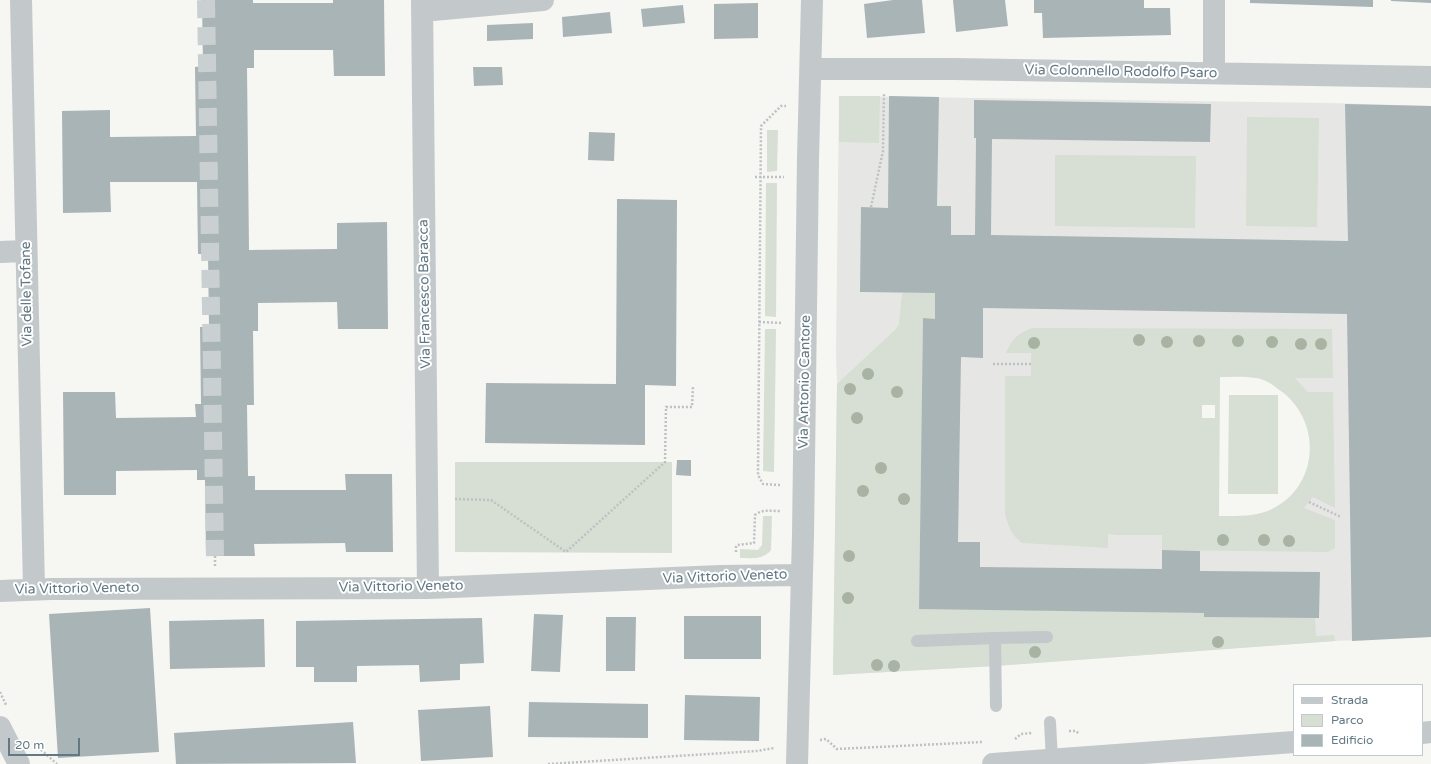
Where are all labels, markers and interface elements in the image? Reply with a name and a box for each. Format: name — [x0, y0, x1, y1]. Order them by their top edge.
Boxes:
street label: Via Colonnello Rodolfo Psaro — [1025, 62, 1217, 82]
street label: Via Francesco Baracca — [415, 219, 435, 369]
street label: Via delle Tofane — [18, 241, 36, 347]
street label: Via Antonio Cantore — [795, 315, 815, 449]
street label: Via Vittorio Veneto — [662, 566, 788, 588]
street label: Via Vittorio Veneto — [338, 578, 464, 596]
street label: Via Vittorio Veneto — [14, 580, 140, 598]
legend — [1293, 684, 1423, 756]
text: Strada — [1331, 693, 1368, 707]
text: Parco — [1331, 713, 1364, 727]
scale bar — [10, 730, 82, 756]
text: Edificio — [1331, 733, 1373, 747]
text: 20 m — [15, 738, 44, 752]

